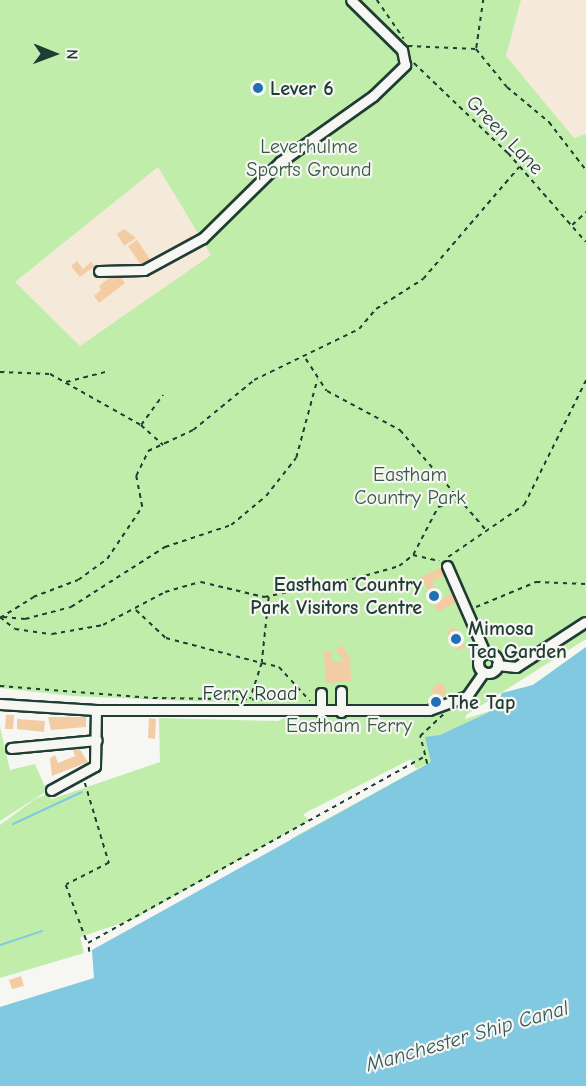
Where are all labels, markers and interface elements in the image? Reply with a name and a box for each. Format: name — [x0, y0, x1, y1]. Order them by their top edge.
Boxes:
north arrow — [24, 24, 84, 84]
text: N — [63, 49, 81, 60]
place label: Lever 6 — [270, 76, 334, 100]
marker: Lever 6 — [251, 81, 265, 95]
street label: Green Lane — [461, 90, 549, 180]
park label: Leverhulme Sports Ground — [246, 135, 372, 182]
park label: Eastham Country Park — [354, 463, 466, 510]
place label: Eastham Country Park Visitors Centre — [250, 572, 422, 619]
marker: Eastham Country Park Visitors Centre — [427, 589, 441, 603]
place label: Mimosa Tea Garden — [468, 616, 567, 663]
marker: Mimosa Tea Garden — [449, 632, 463, 646]
street label: Ferry Road — [202, 681, 298, 705]
place label: The Tap — [448, 690, 515, 714]
marker: The Tap — [429, 695, 443, 709]
park label: Eastham Ferry — [286, 713, 412, 737]
water label: Manchester Ship Canal — [363, 995, 571, 1077]

